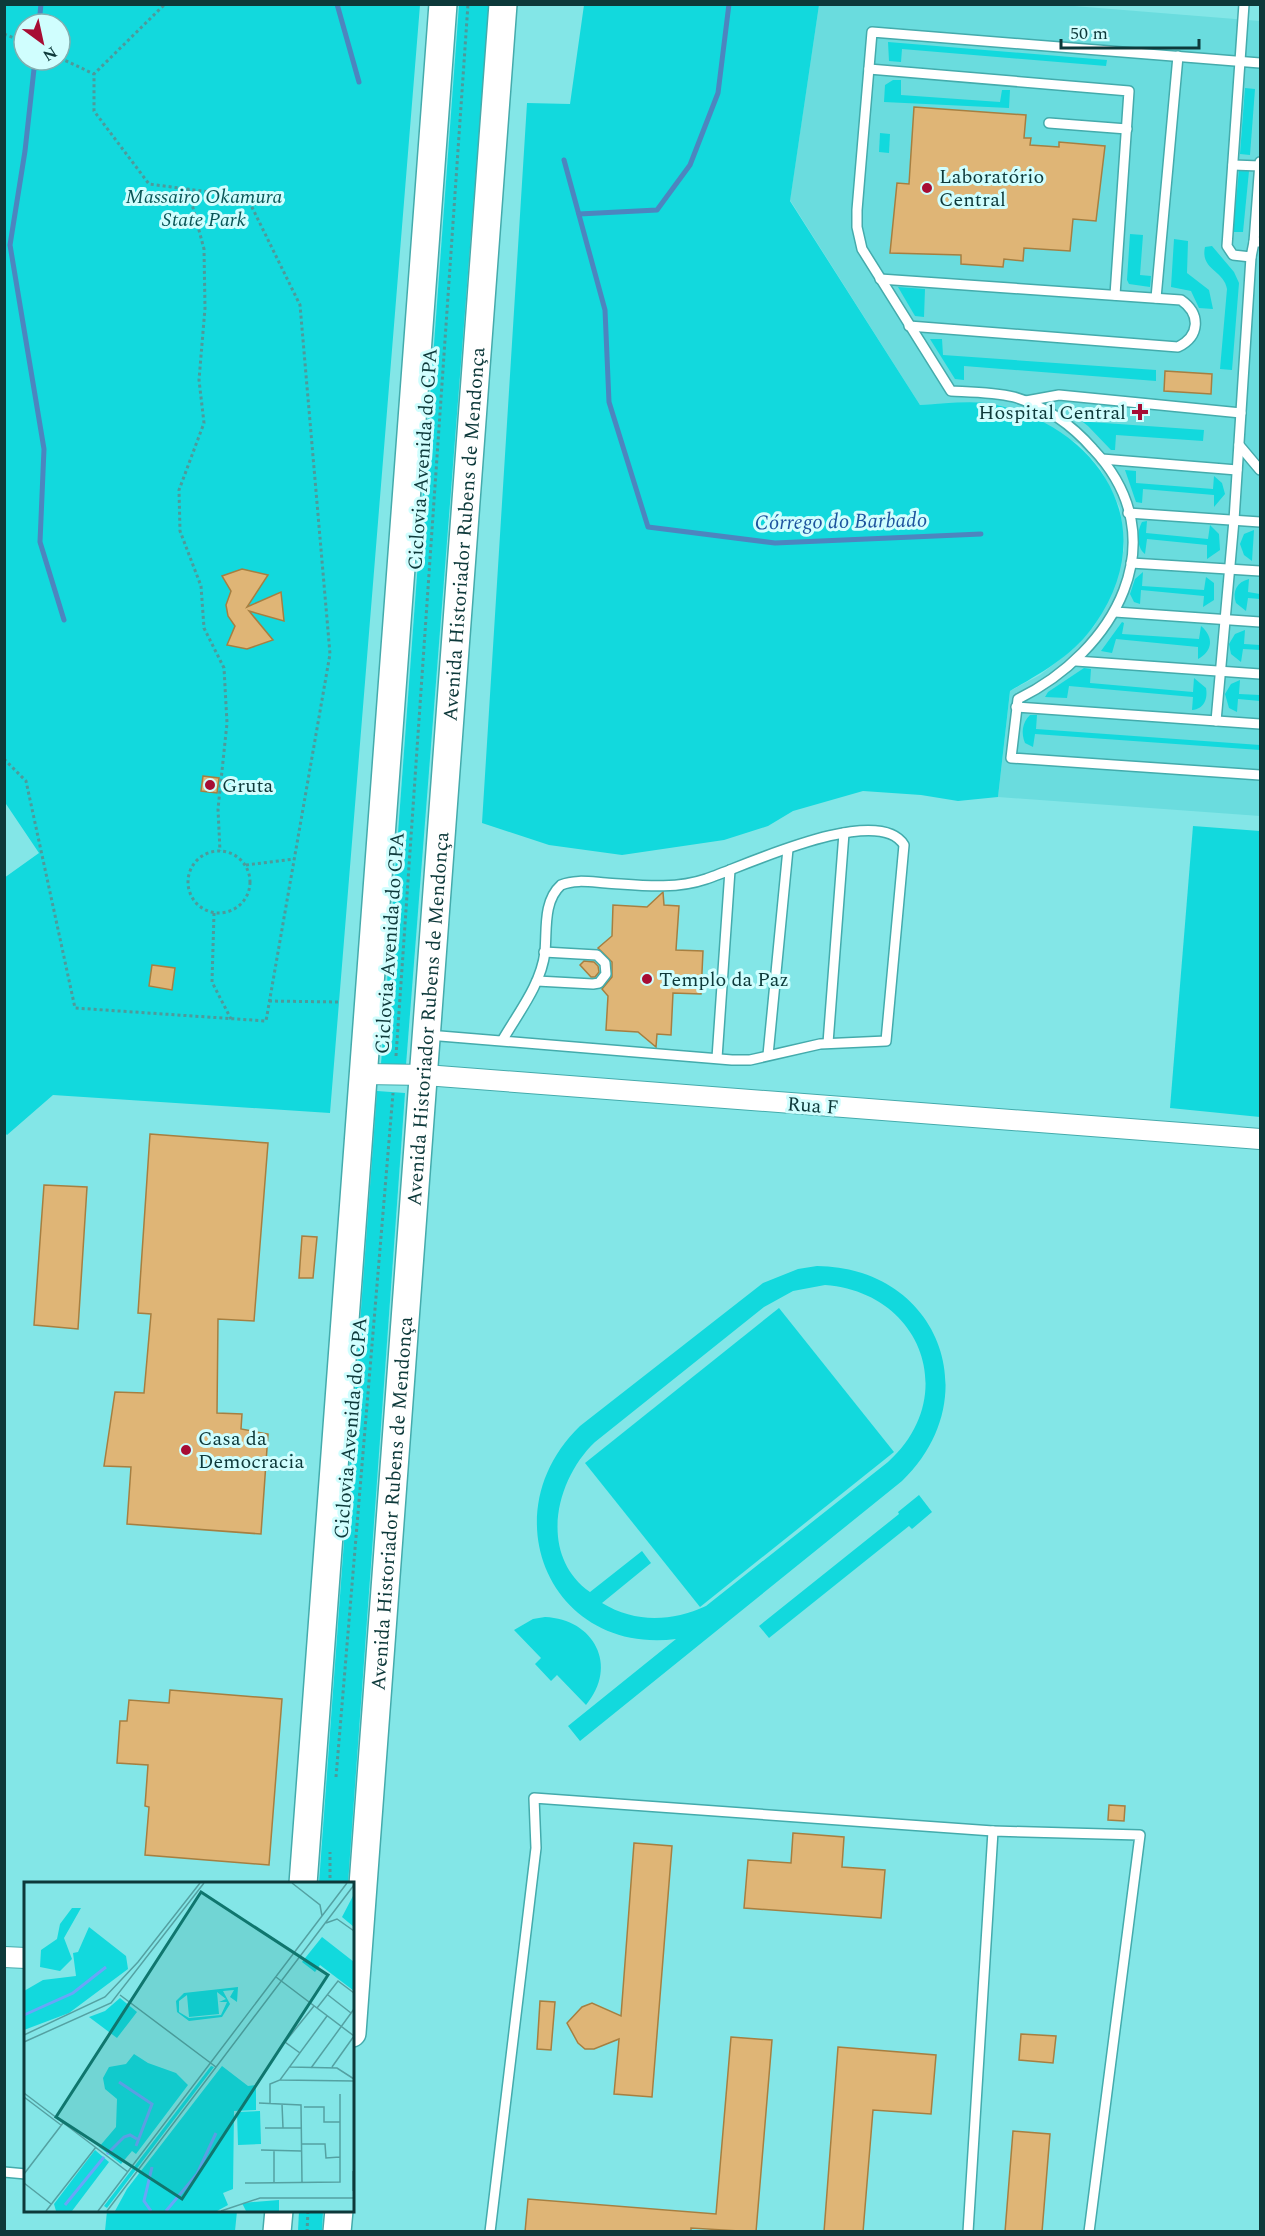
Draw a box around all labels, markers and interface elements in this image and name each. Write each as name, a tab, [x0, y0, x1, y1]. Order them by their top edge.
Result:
north arrow	[12, 12, 72, 72]
scale bar	[1061, 12, 1199, 50]
text: 50 m	[1070, 20, 1108, 47]
text: N	[38, 40, 62, 67]
place label: Laboratório Central	[939, 162, 1044, 215]
marker: Laboratório Central	[920, 181, 934, 195]
park label: Massairo Okamura State Park	[126, 182, 282, 235]
street label: Avenida Historiador Rubens de Mendonça	[436, 346, 493, 722]
street label: Ciclovia Avenida do CPA	[400, 347, 446, 571]
place label: Hospital Central	[978, 398, 1126, 428]
marker: Hospital Central	[1131, 403, 1149, 421]
water label: Córrego do Barbado	[754, 504, 928, 540]
place label: Gruta	[222, 771, 274, 801]
marker: Gruta	[203, 778, 217, 792]
street label: Avenida Historiador Rubens de Mendonça	[400, 830, 457, 1207]
street label: Ciclovia Avenida do CPA	[367, 831, 413, 1055]
place label: Templo da Paz	[659, 965, 789, 995]
marker: Templo da Paz	[640, 972, 654, 986]
street label: Rua F	[786, 1089, 840, 1123]
street label: Avenida Historiador Rubens de Mendonça	[364, 1315, 421, 1692]
street label: Ciclovia Avenida do CPA	[326, 1316, 376, 1540]
place label: Casa da Democracia	[198, 1424, 305, 1477]
marker: Casa da Democracia	[179, 1443, 193, 1457]
inset map	[24, 1882, 354, 2212]

